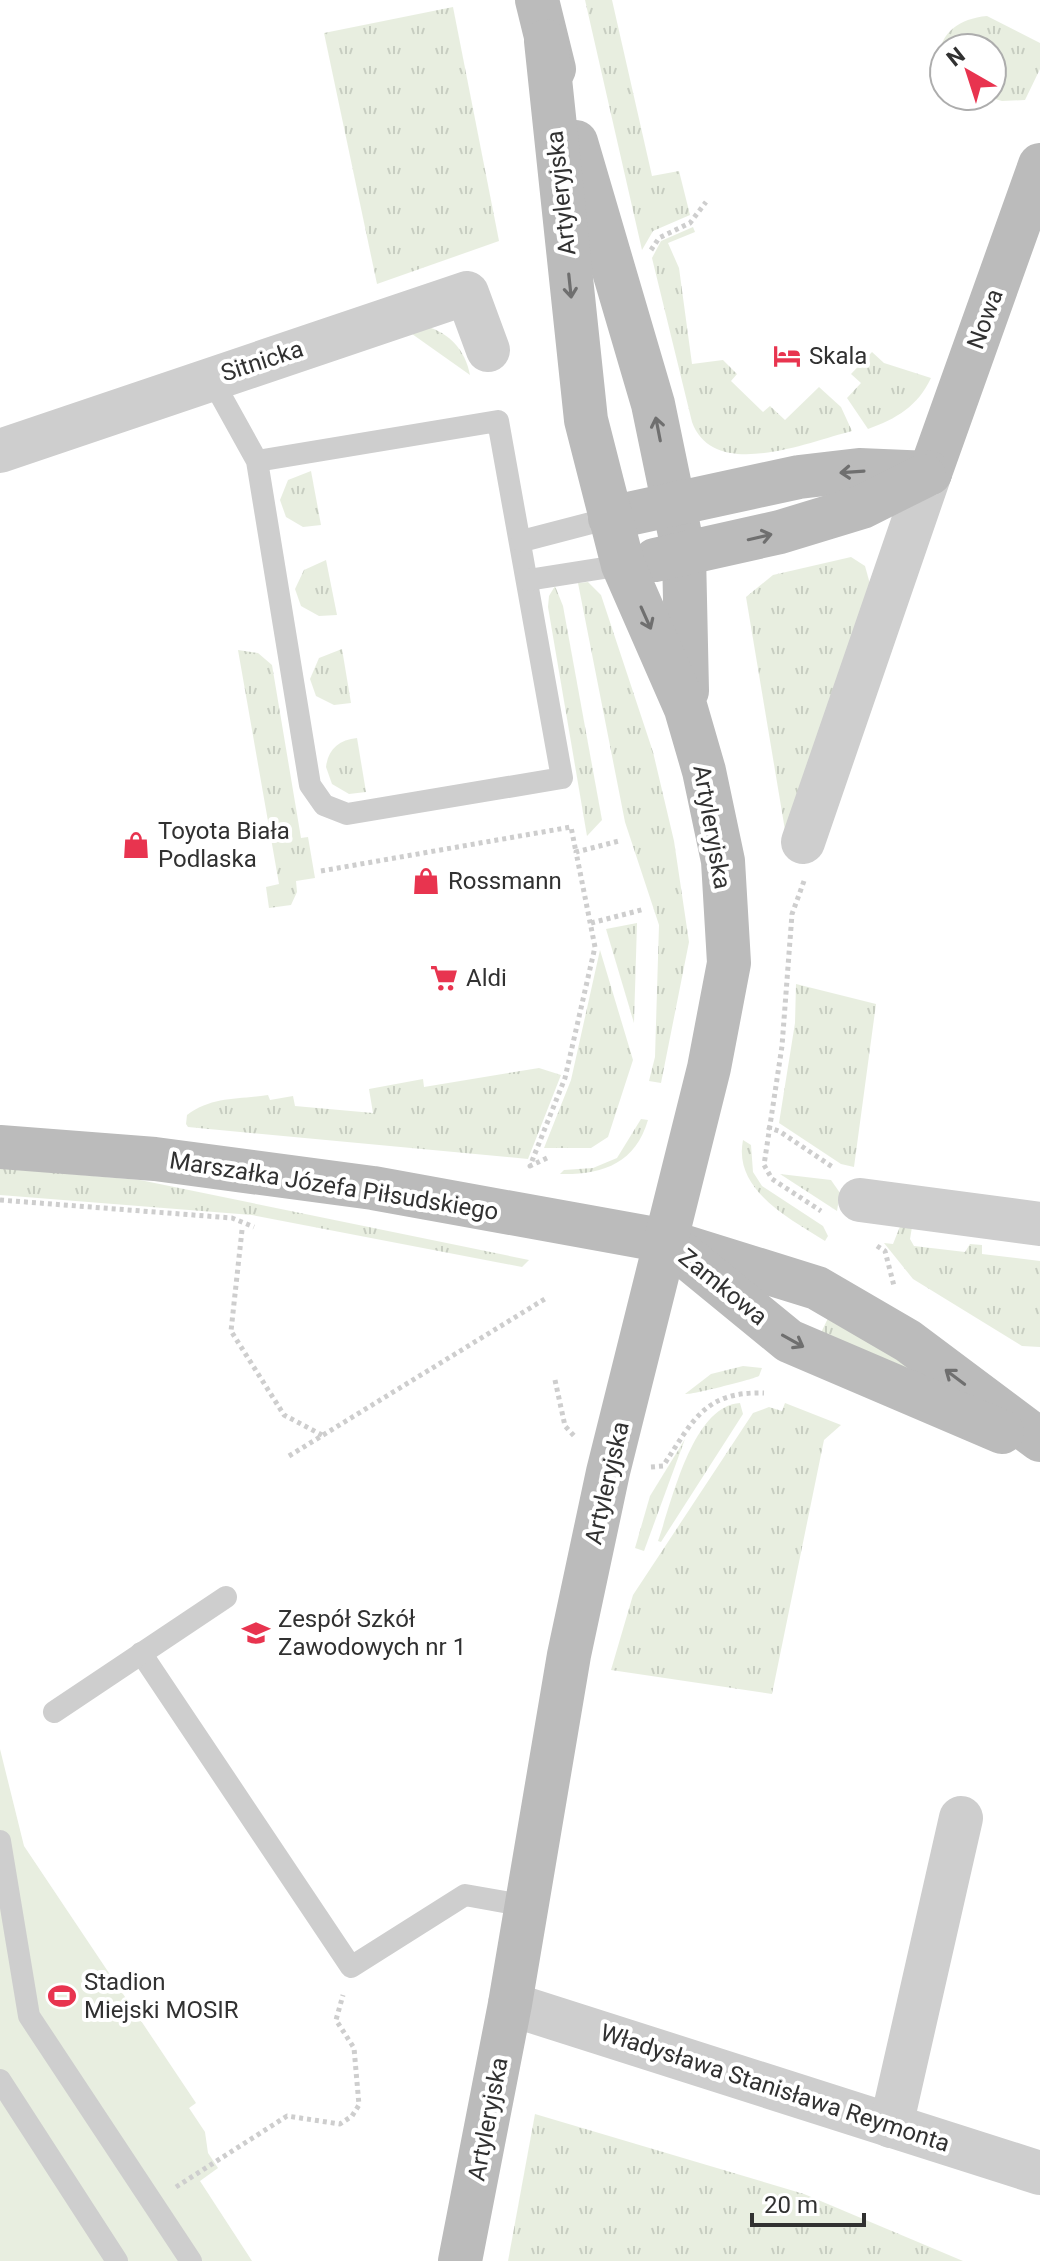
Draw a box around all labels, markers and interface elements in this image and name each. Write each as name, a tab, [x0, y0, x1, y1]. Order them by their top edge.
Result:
north arrow	[928, 32, 1008, 112]
text: N	[942, 42, 970, 71]
street label: Artyleryjska	[541, 129, 581, 257]
one-way arrow	[563, 272, 578, 299]
street label: Nowa	[961, 285, 1009, 353]
street label: Sitnicka	[217, 335, 307, 387]
hotel icon: Skala	[772, 341, 802, 371]
place label: Skala	[809, 342, 867, 370]
one-way arrow	[650, 417, 665, 442]
one-way arrow	[839, 465, 866, 480]
one-way arrow	[747, 529, 772, 544]
one-way arrow	[640, 605, 655, 629]
street label: Artyleryjska	[687, 763, 737, 891]
place label: Toyota Biała Podlaska	[158, 817, 290, 873]
shop icon: Toyota Biała Podlaska	[121, 830, 151, 860]
shop icon: Rossmann	[411, 866, 441, 896]
place label: Rossmann	[448, 867, 562, 895]
supermarket icon: Aldi	[429, 963, 459, 993]
place label: Aldi	[466, 964, 507, 992]
street label: Marszałka Józefa Piłsudskiego	[168, 1146, 500, 1226]
street label: Zamkowa	[673, 1243, 773, 1331]
one-way arrow	[781, 1334, 804, 1350]
one-way arrow	[945, 1368, 966, 1385]
street label: Artyleryjska	[579, 1419, 635, 1547]
place label: Zespół Szkół Zawodowych nr 1	[278, 1605, 466, 1661]
school or university icon: Zespół Szkół Zawodowych nr 1	[241, 1618, 271, 1648]
place label: Stadion Miejski MOSIR	[84, 1968, 239, 2024]
sports icon: Stadion Miejski MOSIR	[47, 1981, 77, 2011]
street label: Władysława Stanisława Reymonta	[597, 2018, 953, 2158]
street label: Artyleryjska	[462, 2055, 514, 2183]
scale bar	[752, 2177, 864, 2227]
text: 20 m	[764, 2191, 818, 2219]

